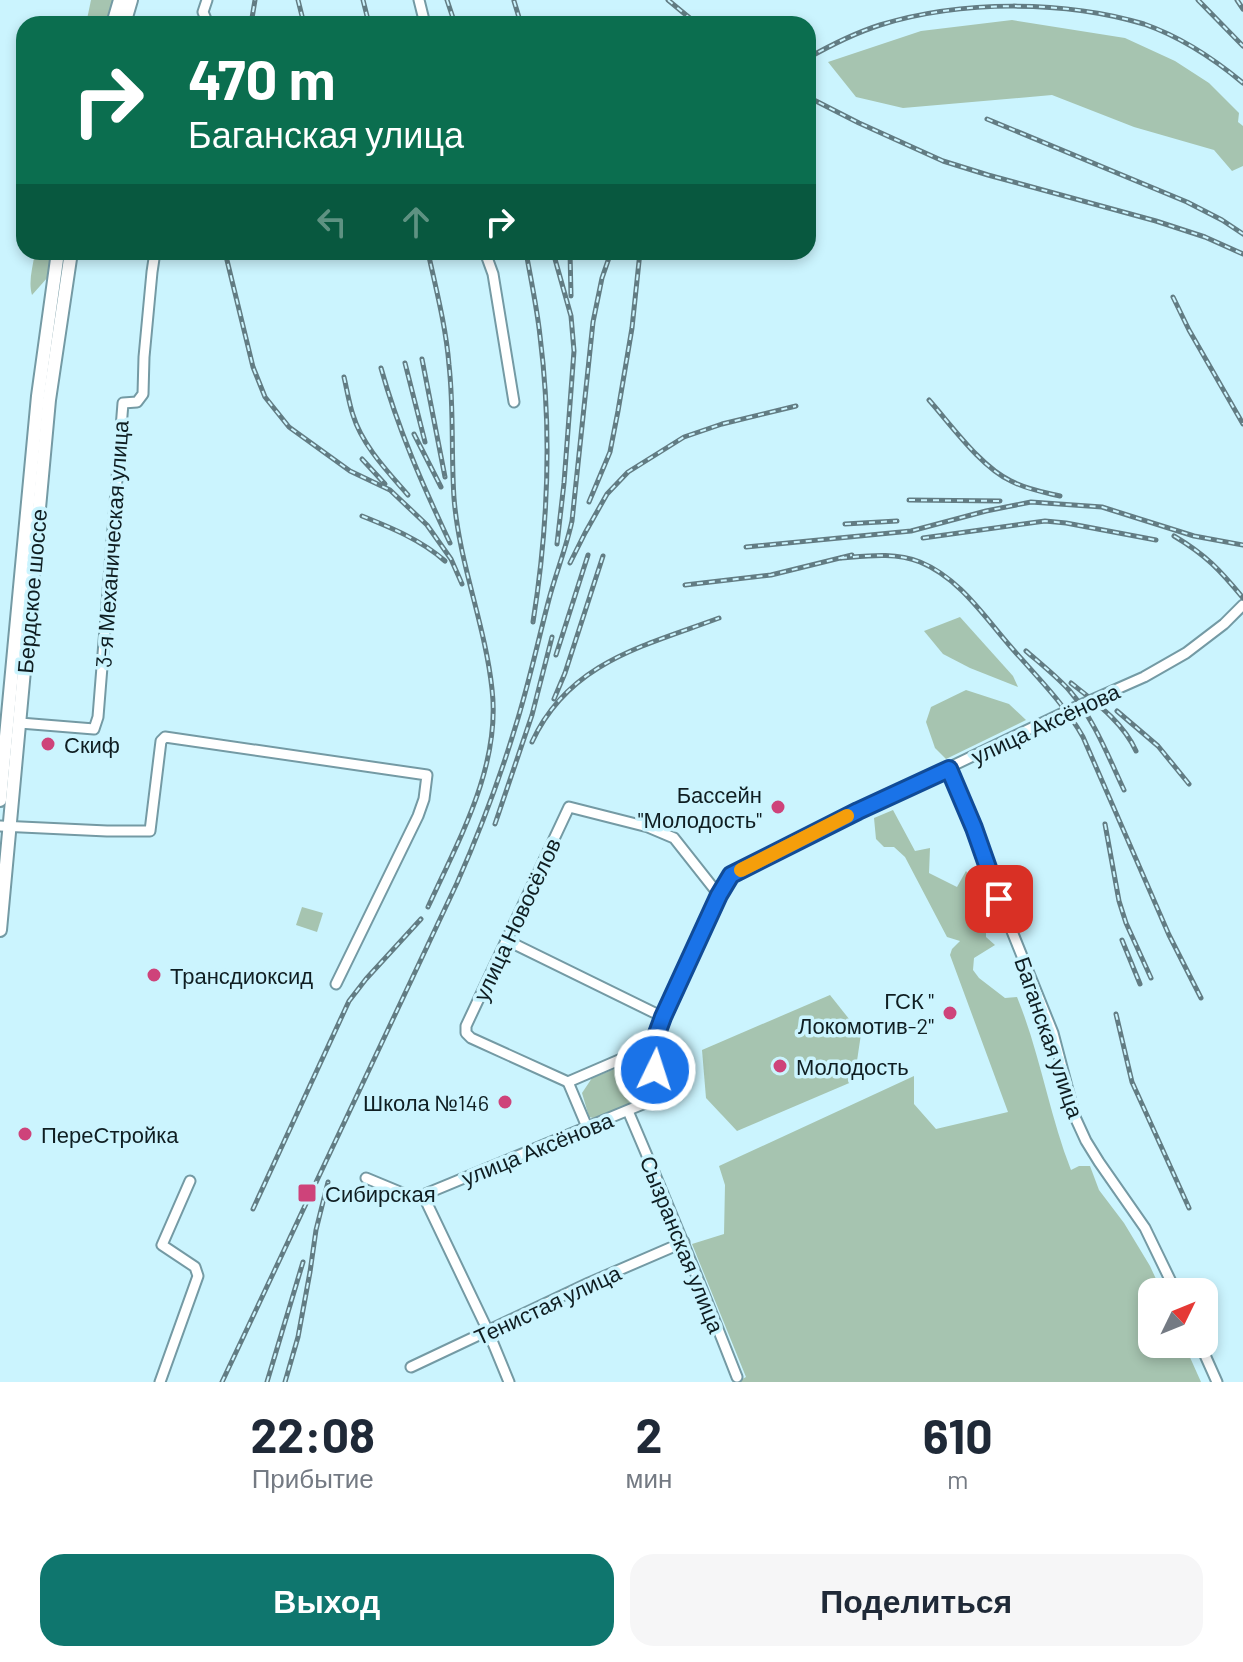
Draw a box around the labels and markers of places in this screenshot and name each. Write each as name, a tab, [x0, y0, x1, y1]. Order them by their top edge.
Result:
place label: Скиф	[64, 731, 120, 758]
marker: Скиф	[39, 735, 57, 753]
place label: Бассейн "Молодость"	[638, 781, 762, 833]
marker: Бассейн "Молодость"	[769, 798, 787, 816]
pin	[965, 865, 1033, 933]
place label: Трансдиоксид	[170, 962, 313, 989]
marker: Трансдиоксид	[145, 966, 163, 984]
place label: ГСК " Локомотив-2"	[798, 987, 934, 1038]
marker: ГСК " Локомотив-2"	[941, 1004, 959, 1022]
place label: Молодость	[796, 1053, 909, 1080]
marker: Молодость	[771, 1057, 789, 1075]
place label: Школа №146	[363, 1089, 489, 1115]
marker: Школа №146	[496, 1093, 514, 1111]
place label: ПереСтройка	[41, 1121, 179, 1148]
marker: ПереСтройка	[16, 1125, 34, 1143]
place label: Сибирская	[325, 1180, 436, 1207]
marker: Сибирская	[296, 1182, 318, 1204]

